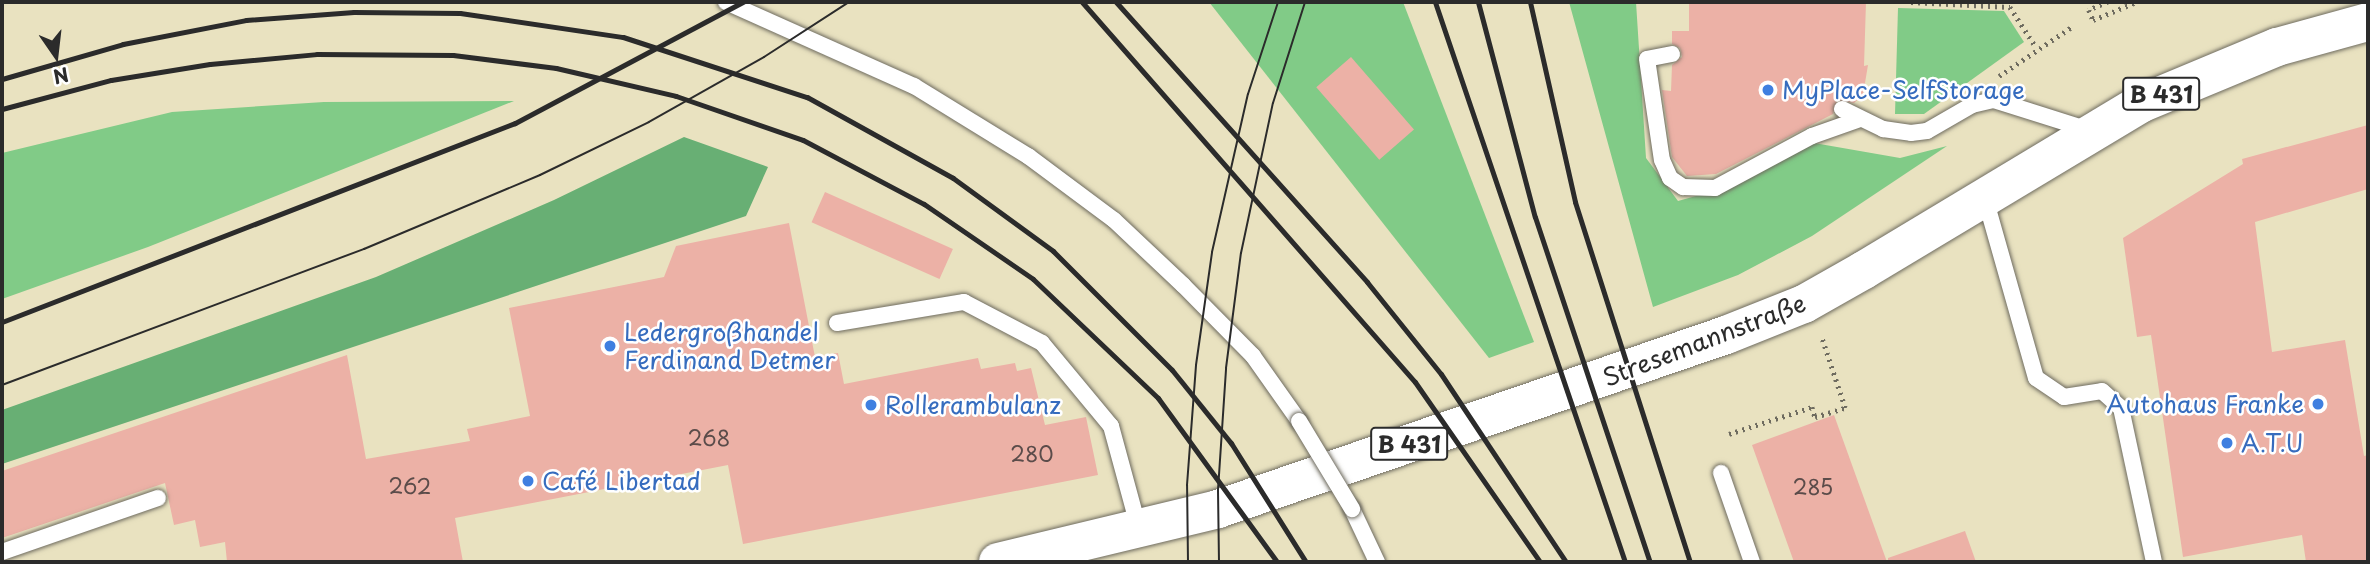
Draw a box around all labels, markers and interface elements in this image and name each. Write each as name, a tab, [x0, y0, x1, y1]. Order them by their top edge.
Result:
north arrow	[21, 21, 91, 91]
text: N	[50, 61, 72, 92]
road number: B 431	[2121, 74, 2201, 114]
place label: MyPlace-SelfStorage	[1782, 76, 2025, 104]
marker: MyPlace-SelfStorage	[1760, 82, 1776, 98]
street label: Stresemannstraße	[1599, 288, 1809, 392]
place label: Ledergroßhandel Ferdinand Detmer	[624, 318, 835, 374]
marker: Ledergroßhandel Ferdinand Detmer	[602, 338, 618, 354]
place label: Autohaus Franke	[2106, 390, 2304, 418]
place label: Rollerambulanz	[885, 391, 1061, 419]
marker: Autohaus Franke	[2310, 396, 2326, 412]
marker: Rollerambulanz	[863, 397, 879, 413]
house number: 268	[688, 424, 730, 450]
road number: B 431	[1369, 424, 1449, 464]
place label: A.T.U	[2241, 429, 2303, 457]
marker: A.T.U	[2219, 435, 2235, 451]
house number: 280	[1010, 440, 1054, 466]
place label: Café Libertad	[542, 467, 701, 495]
house number: 262	[389, 472, 431, 498]
marker: Café Libertad	[520, 473, 536, 489]
house number: 285	[1793, 473, 1833, 499]

